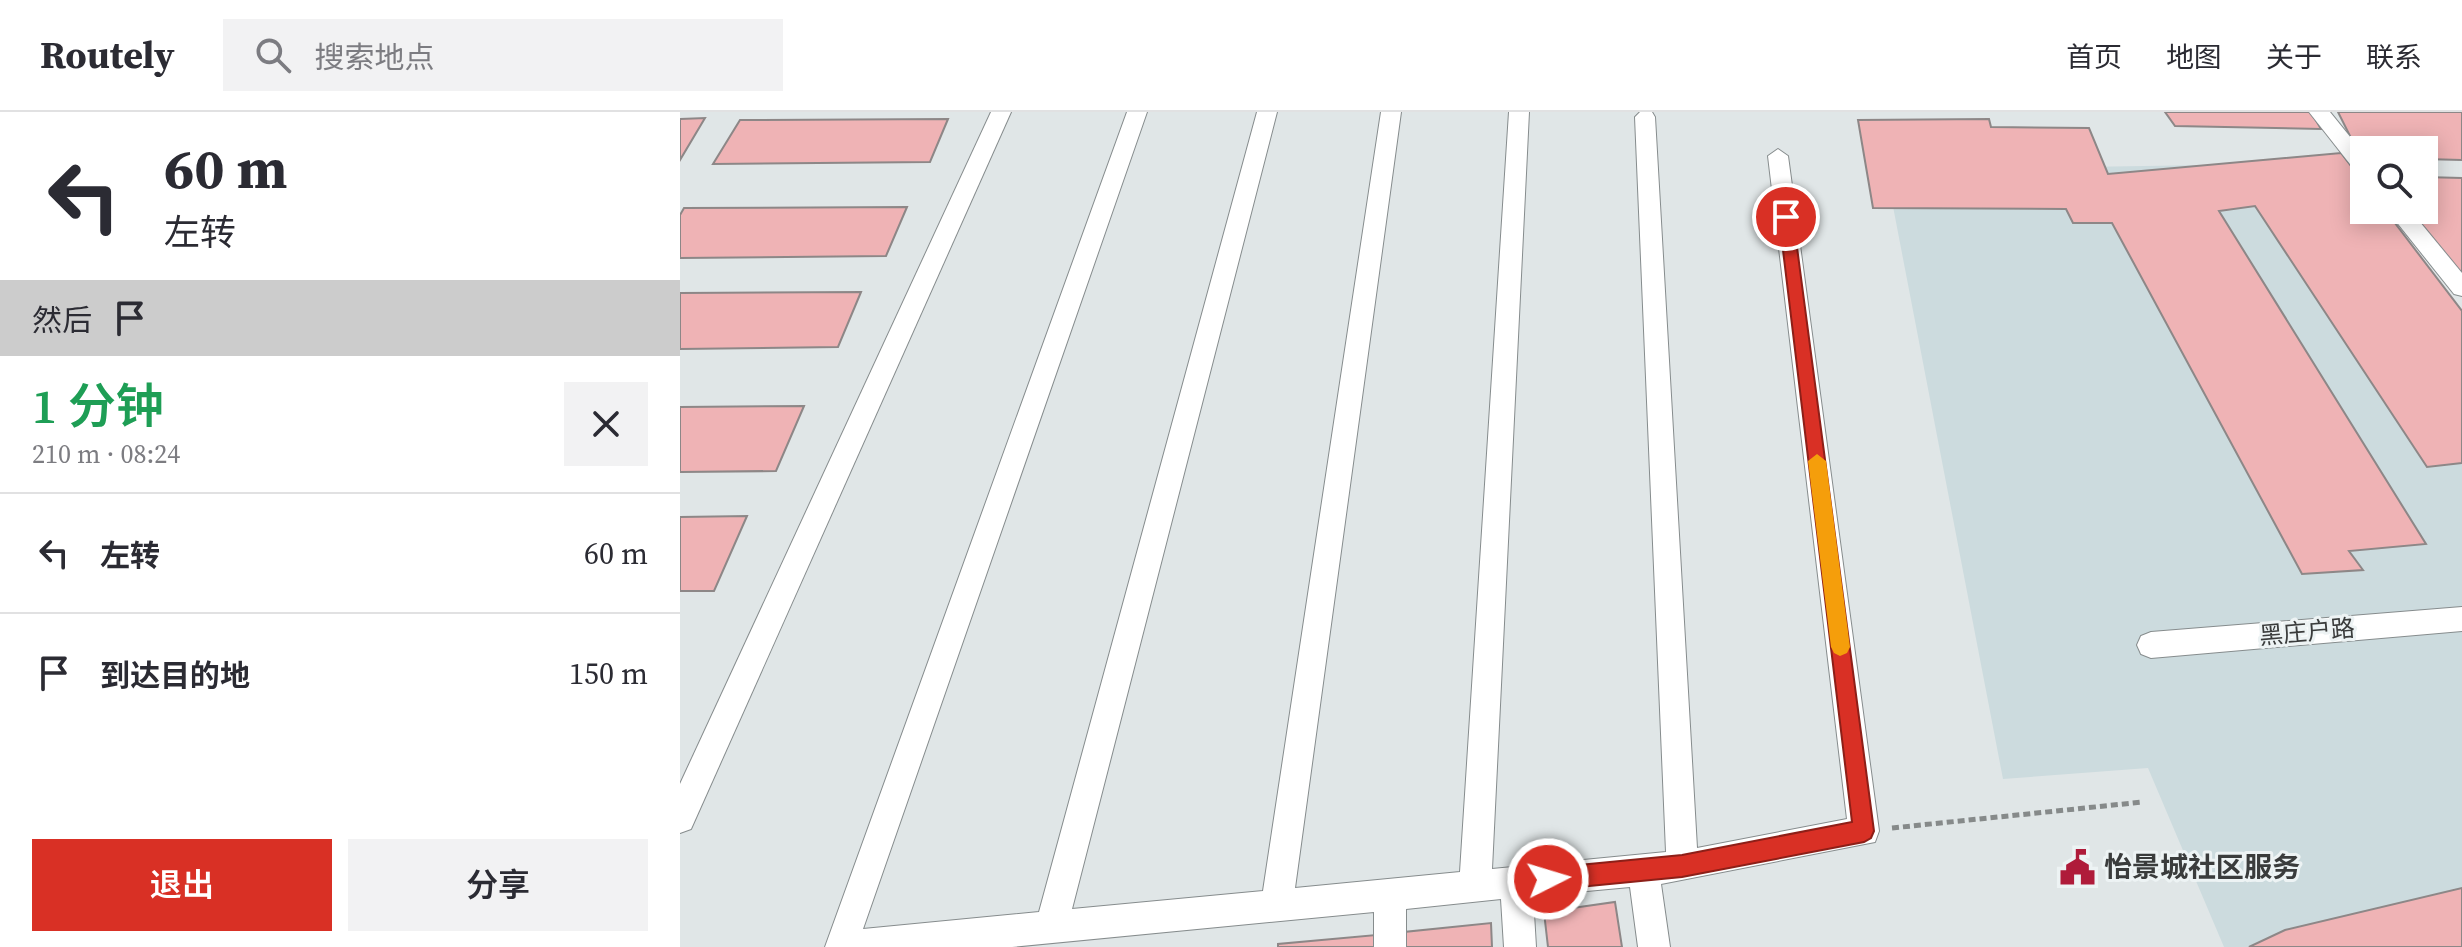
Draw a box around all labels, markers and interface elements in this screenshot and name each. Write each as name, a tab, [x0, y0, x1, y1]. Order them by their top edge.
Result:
search box	[223, 19, 783, 91]
text: Routely	[40, 29, 175, 81]
icon: search	[251, 33, 295, 77]
text: 搜索地点	[315, 37, 435, 78]
text: 首页	[2066, 38, 2122, 76]
text: 地图	[2166, 38, 2222, 76]
text: 关于	[2266, 38, 2322, 76]
text: 联系	[2366, 38, 2422, 76]
text: 60 m	[164, 130, 287, 207]
map controls	[2350, 136, 2438, 224]
button: search	[2350, 136, 2438, 224]
icon: left	[32, 144, 136, 248]
pin	[1752, 183, 1820, 251]
icon: arrive	[1764, 195, 1808, 239]
text: 左转	[164, 208, 236, 257]
icon: arrive	[108, 296, 152, 340]
text: 然后	[32, 300, 92, 341]
text: 1 分钟	[32, 373, 164, 439]
button: close	[564, 382, 648, 466]
text: 210 m · 08:24	[32, 436, 180, 472]
icon: left	[32, 531, 76, 575]
text: 60 m	[584, 533, 648, 574]
text: 左转	[100, 535, 160, 576]
street label: 黑庄户路	[2258, 611, 2356, 652]
icon: arrive	[32, 651, 76, 695]
text: 150 m	[569, 653, 648, 694]
text: 到达目的地	[100, 655, 250, 696]
position arrow	[1506, 837, 1590, 921]
button: 退出	[32, 839, 332, 931]
button: 分享	[348, 839, 648, 931]
public building icon: 怡景城社区服务	[2059, 848, 2097, 886]
place label: 怡景城社区服务	[2104, 848, 2300, 886]

